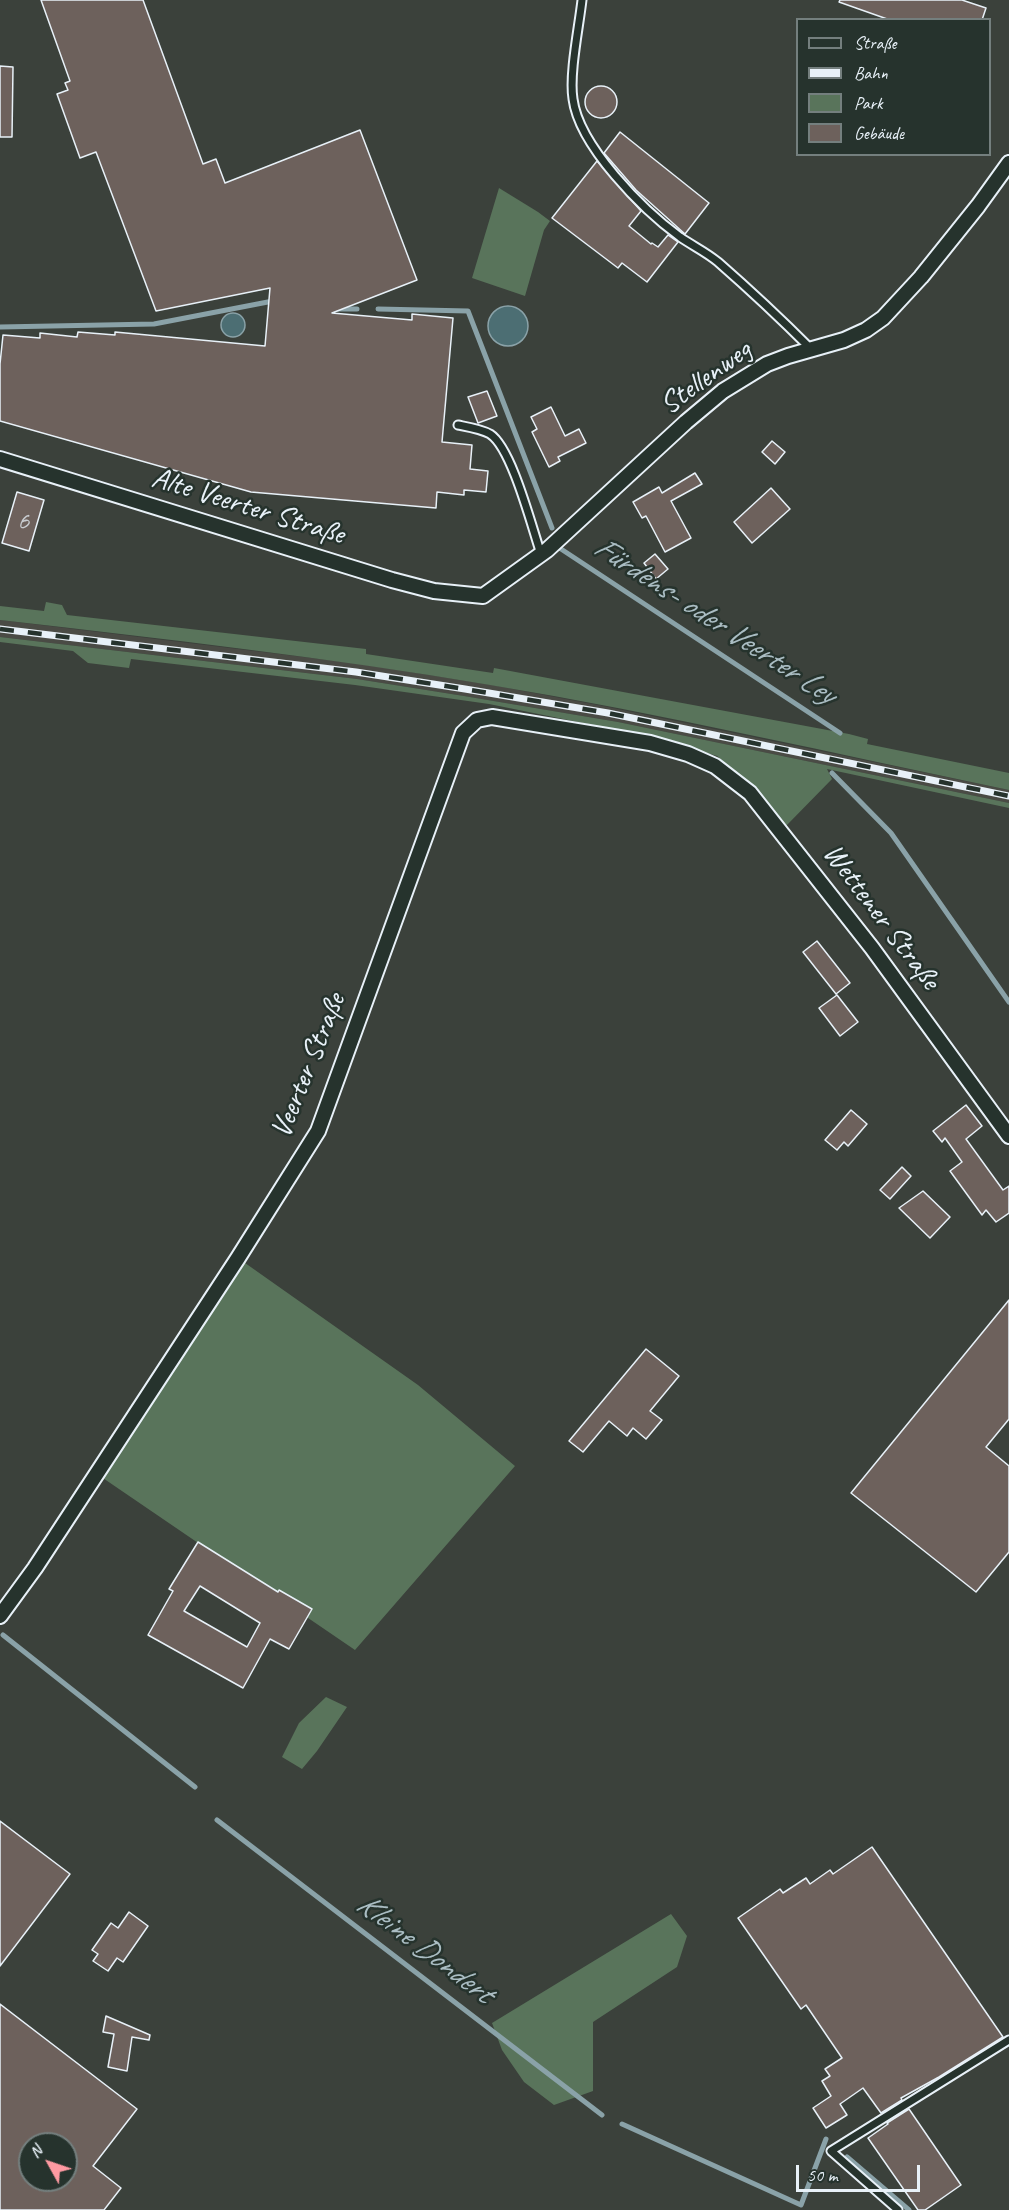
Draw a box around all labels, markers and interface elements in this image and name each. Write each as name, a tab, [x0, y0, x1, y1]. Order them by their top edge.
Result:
legend	[796, 18, 991, 156]
text: Straße	[854, 32, 896, 54]
text: Bahn	[854, 62, 888, 84]
text: Park	[854, 92, 883, 114]
text: Gebäude	[854, 122, 904, 144]
street label: Stellenweg	[653, 333, 759, 423]
street label: Alte Veerter Straße	[147, 461, 349, 553]
house number: 6	[17, 506, 29, 538]
water label: Fürdens- oder Veerter Ley	[586, 529, 842, 713]
street label: Wettener Straße	[814, 837, 948, 997]
street label: Veerter Straße	[264, 989, 354, 1143]
water label: Kleine Dondert	[348, 1885, 500, 2013]
north arrow	[18, 2132, 78, 2192]
text: N	[25, 2141, 47, 2162]
scale bar	[799, 2153, 924, 2191]
text: 50 m	[807, 2164, 838, 2186]

